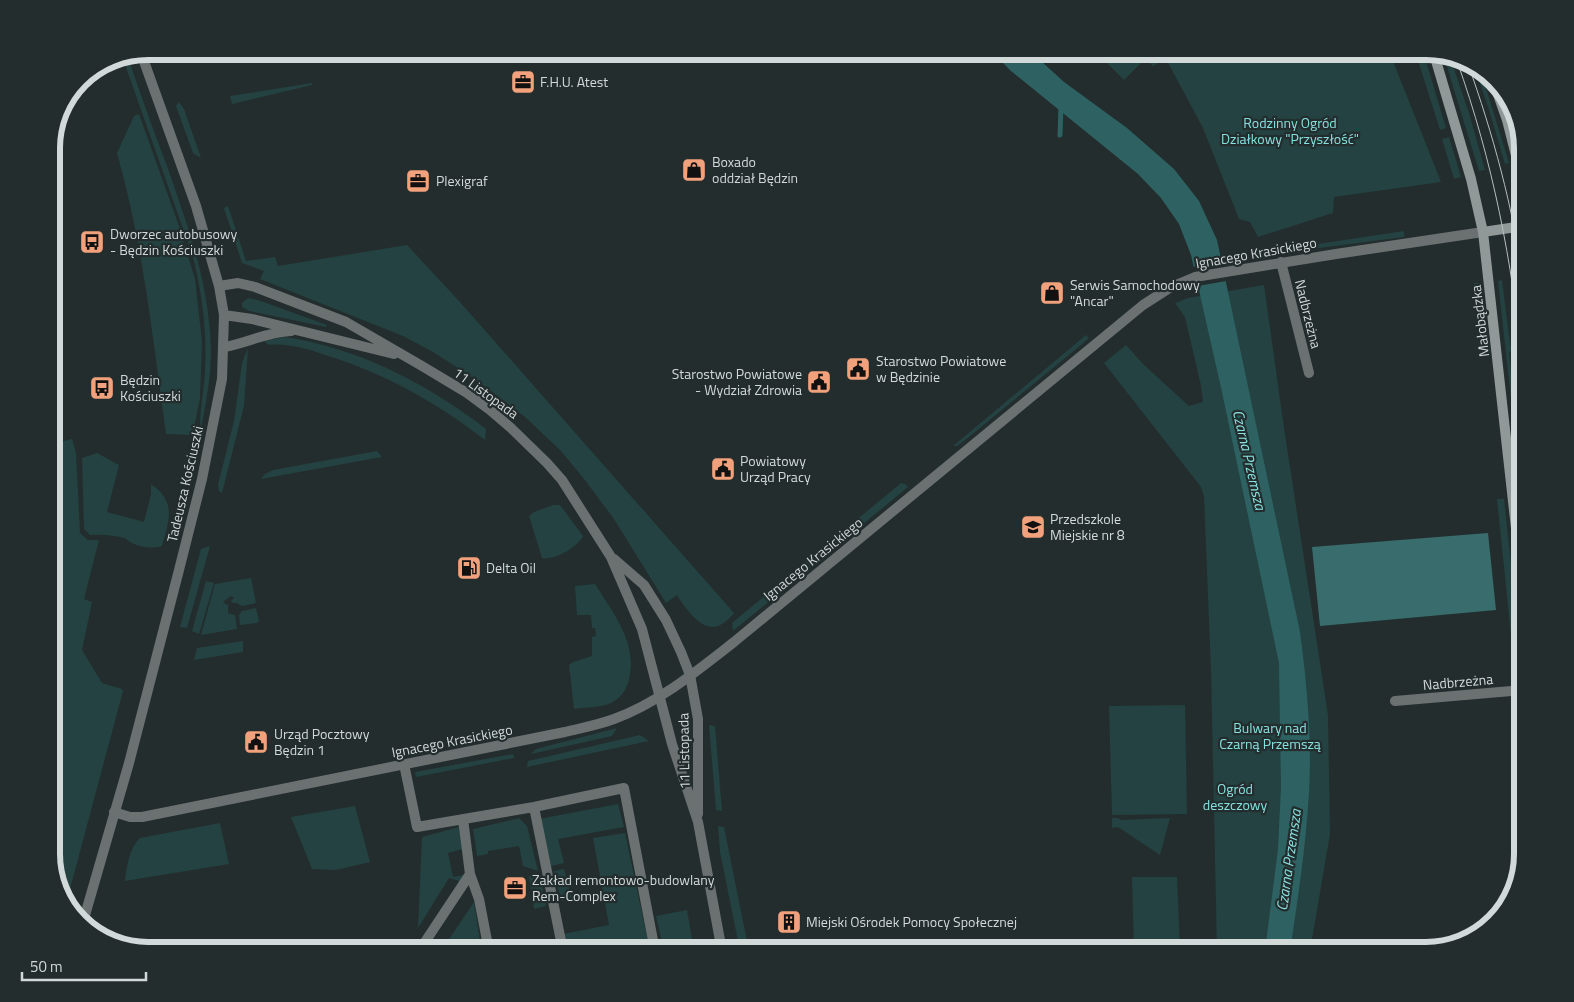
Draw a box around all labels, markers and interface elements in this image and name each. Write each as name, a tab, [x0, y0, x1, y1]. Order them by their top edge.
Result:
office icon: F.H.U. Atest	[510, 69, 536, 95]
place label: F.H.U. Atest	[540, 71, 608, 92]
park label: Rodzinny Ogród Działkowy "Przyszłość"	[1221, 112, 1359, 149]
place label: Boxado oddział Będzin	[712, 151, 798, 188]
shop icon: Boxado oddział Będzin	[681, 157, 707, 183]
office icon: Plexigraf	[405, 168, 431, 194]
place label: Plexigraf	[436, 170, 488, 191]
place label: Dworzec autobusowy - Będzin Kościuszki	[110, 223, 237, 260]
bus stop icon: Dworzec autobusowy - Będzin Kościuszki	[79, 229, 105, 255]
street label: Ignacego Krasickiego	[1194, 232, 1318, 274]
place label: Serwis Samochodowy "Ancar"	[1070, 274, 1200, 311]
street label: Nadbrzeżna	[1290, 277, 1327, 351]
shop icon: Serwis Samochodowy "Ancar"	[1039, 280, 1065, 306]
street label: Małobądzka	[1465, 284, 1494, 358]
place label: Starostwo Powiatowe w Będzinie	[876, 350, 1006, 387]
public building icon: Starostwo Powiatowe w Będzinie	[845, 356, 871, 382]
street label: 11 Listopada	[449, 362, 523, 423]
place label: Starostwo Powiatowe - Wydział Zdrowia	[672, 363, 802, 400]
place label: Będzin Kościuszki	[120, 369, 181, 406]
public building icon: Starostwo Powiatowe - Wydział Zdrowia	[806, 369, 832, 395]
bus stop icon: Będzin Kościuszki	[89, 375, 115, 401]
water label: Czarna Przemsza	[1227, 408, 1273, 514]
street label: Tadeusza Kościuszki	[161, 424, 208, 544]
place label: Powiatowy Urząd Pracy	[740, 450, 811, 487]
public building icon: Powiatowy Urząd Pracy	[710, 456, 736, 482]
place label: Przedszkole Miejskie nr 8	[1050, 508, 1125, 545]
street label: Ignacego Krasickiego	[758, 512, 867, 605]
school or university icon: Przedszkole Miejskie nr 8	[1020, 514, 1046, 540]
fuel station icon: Delta Oil	[456, 555, 482, 581]
place label: Delta Oil	[486, 557, 536, 578]
street label: Nadbrzeżna	[1422, 668, 1494, 695]
street label: 11 Listopada	[672, 713, 695, 789]
park label: Bulwary nad Czarną Przemszą	[1219, 717, 1321, 754]
street label: Ignacego Krasickiego	[390, 718, 514, 763]
place label: Urząd Pocztowy Będzin 1	[274, 723, 370, 760]
public building icon: Urząd Pocztowy Będzin 1	[243, 729, 269, 755]
park label: Ogród deszczowy	[1203, 778, 1267, 815]
water label: Czarna Przemsza	[1270, 806, 1307, 912]
place label: Zakład remontowo-budowlany Rem-Complex	[532, 869, 715, 906]
office icon: Zakład remontowo-budowlany Rem-Complex	[502, 875, 528, 901]
building icon: Miejski Ośrodek Pomocy Społecznej	[776, 909, 802, 935]
place label: Miejski Ośrodek Pomocy Społecznej	[806, 911, 1017, 932]
scale bar	[22, 950, 146, 982]
text: 50 m	[30, 955, 63, 978]

